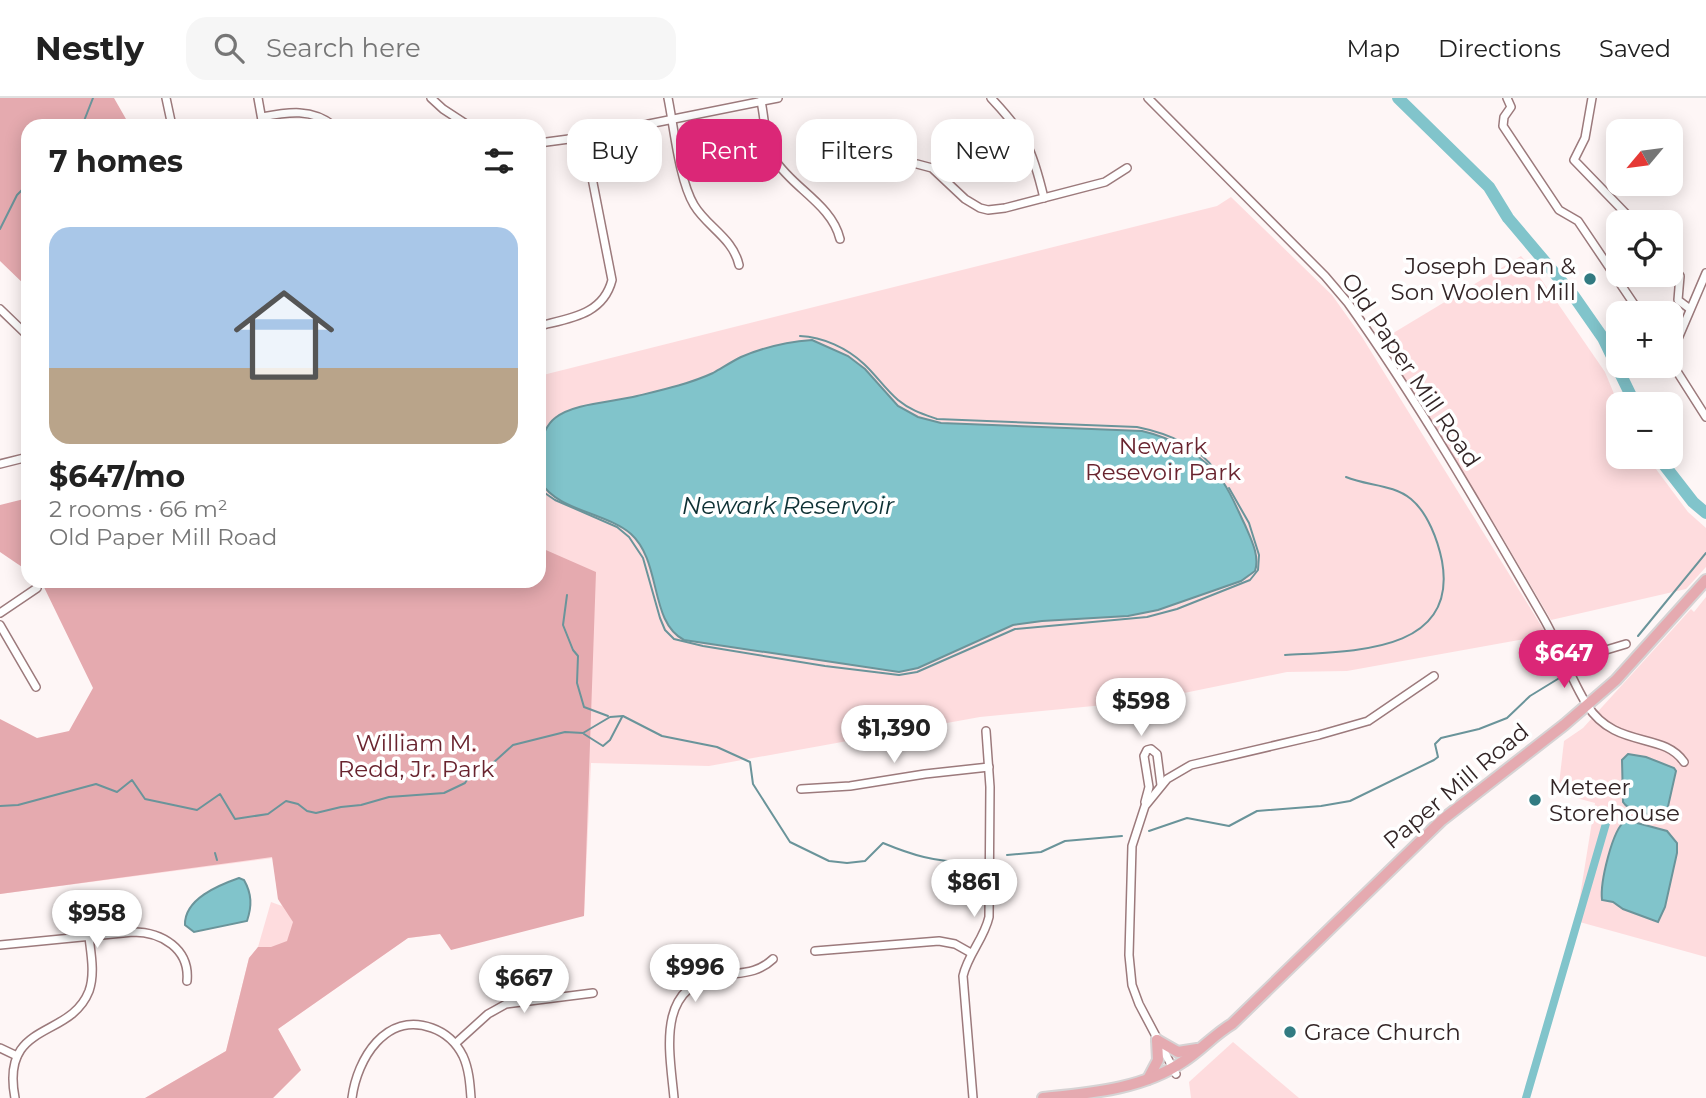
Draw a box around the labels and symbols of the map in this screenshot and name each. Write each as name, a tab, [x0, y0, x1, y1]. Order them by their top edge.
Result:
north arrow	[1606, 119, 1684, 196]
place label: Joseph Dean & Son Woolen Mill	[1391, 252, 1577, 306]
street label: Old Paper Mill Road	[1336, 268, 1486, 472]
marker: Joseph Dean & Son Woolen Mill	[1582, 271, 1598, 287]
park label: Newark Resevoir Park	[1085, 432, 1241, 486]
water label: Newark Reservoir	[682, 491, 896, 520]
pin: $647	[1523, 630, 1605, 690]
pin: $598	[1100, 678, 1182, 738]
pin: $1,390	[837, 706, 951, 765]
street label: Paper Mill Road	[1378, 717, 1534, 855]
park label: William M. Redd, Jr. Park	[338, 729, 495, 783]
place label: Meteer Storehouse	[1549, 773, 1680, 827]
marker: Meteer Storehouse	[1527, 792, 1543, 808]
pin: $861	[933, 860, 1015, 919]
pin: $958	[56, 890, 138, 950]
pin: $996	[654, 944, 736, 1004]
pin: $667	[483, 956, 565, 1015]
place label: Grace Church	[1304, 1018, 1461, 1046]
marker: Grace Church	[1282, 1024, 1298, 1040]

